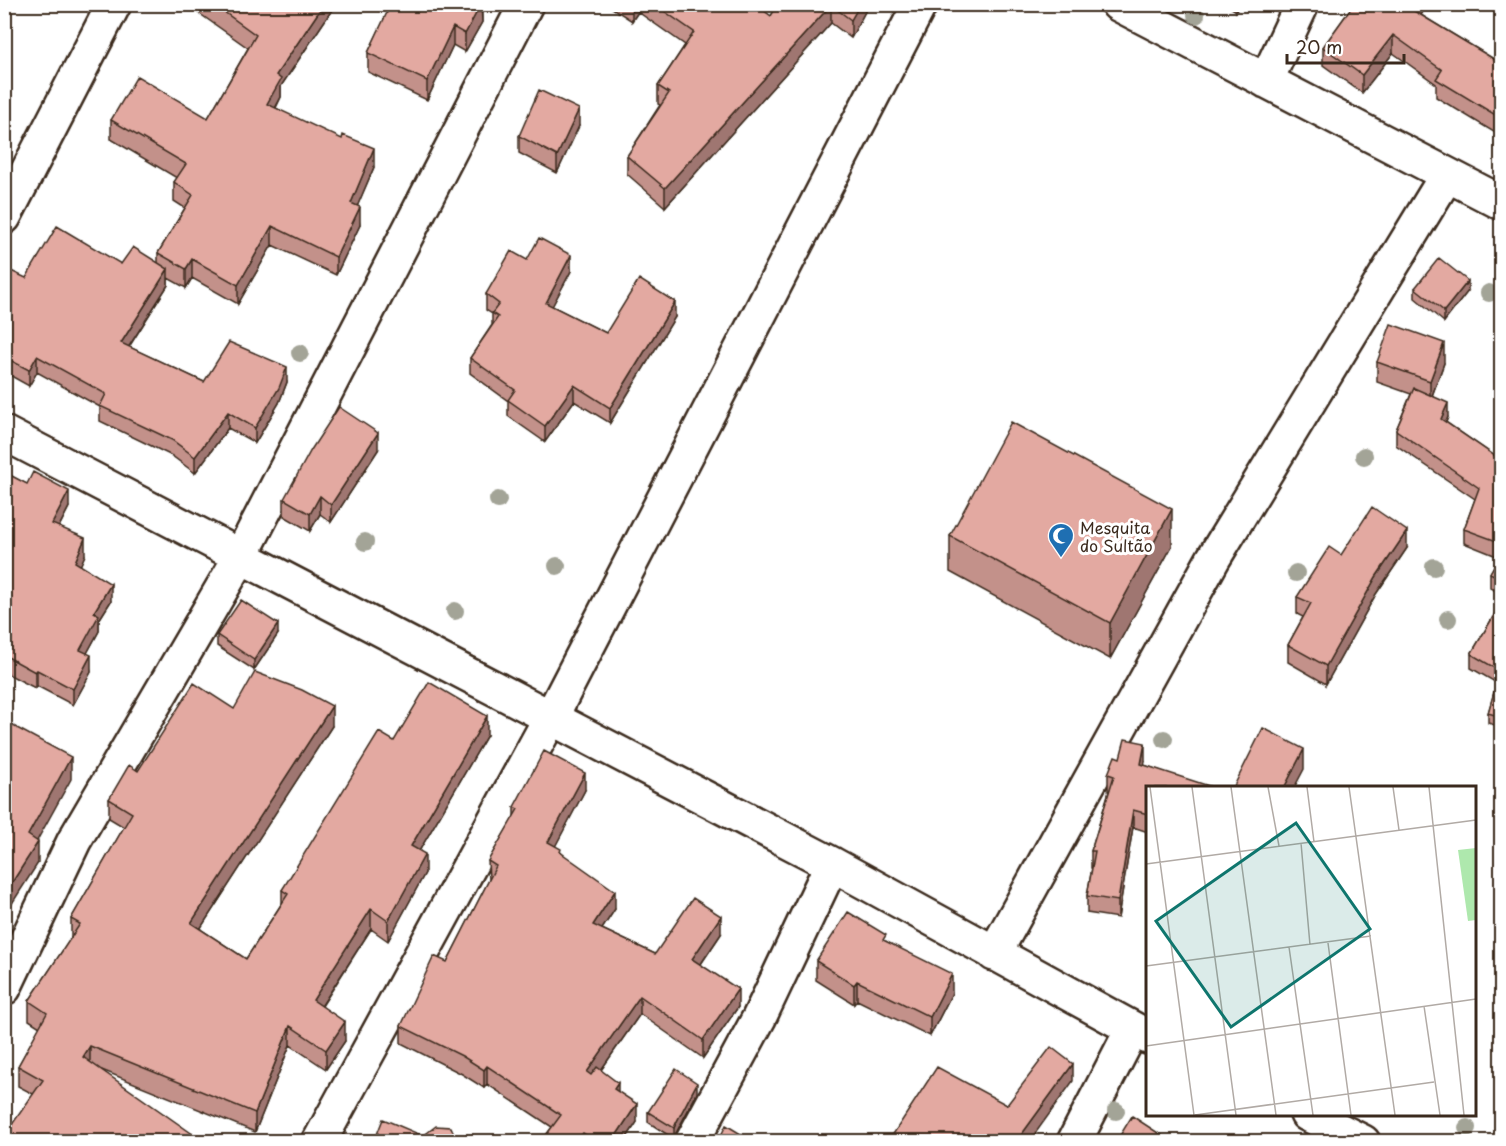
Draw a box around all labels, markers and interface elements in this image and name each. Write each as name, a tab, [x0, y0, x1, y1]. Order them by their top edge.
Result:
scale bar	[1287, 27, 1404, 65]
text: 20 m	[1296, 33, 1342, 60]
place label: Mesquita do Sultão	[1080, 515, 1153, 557]
mosque icon: Mesquita do Sultão	[1046, 521, 1076, 559]
inset map	[1146, 786, 1476, 1116]

